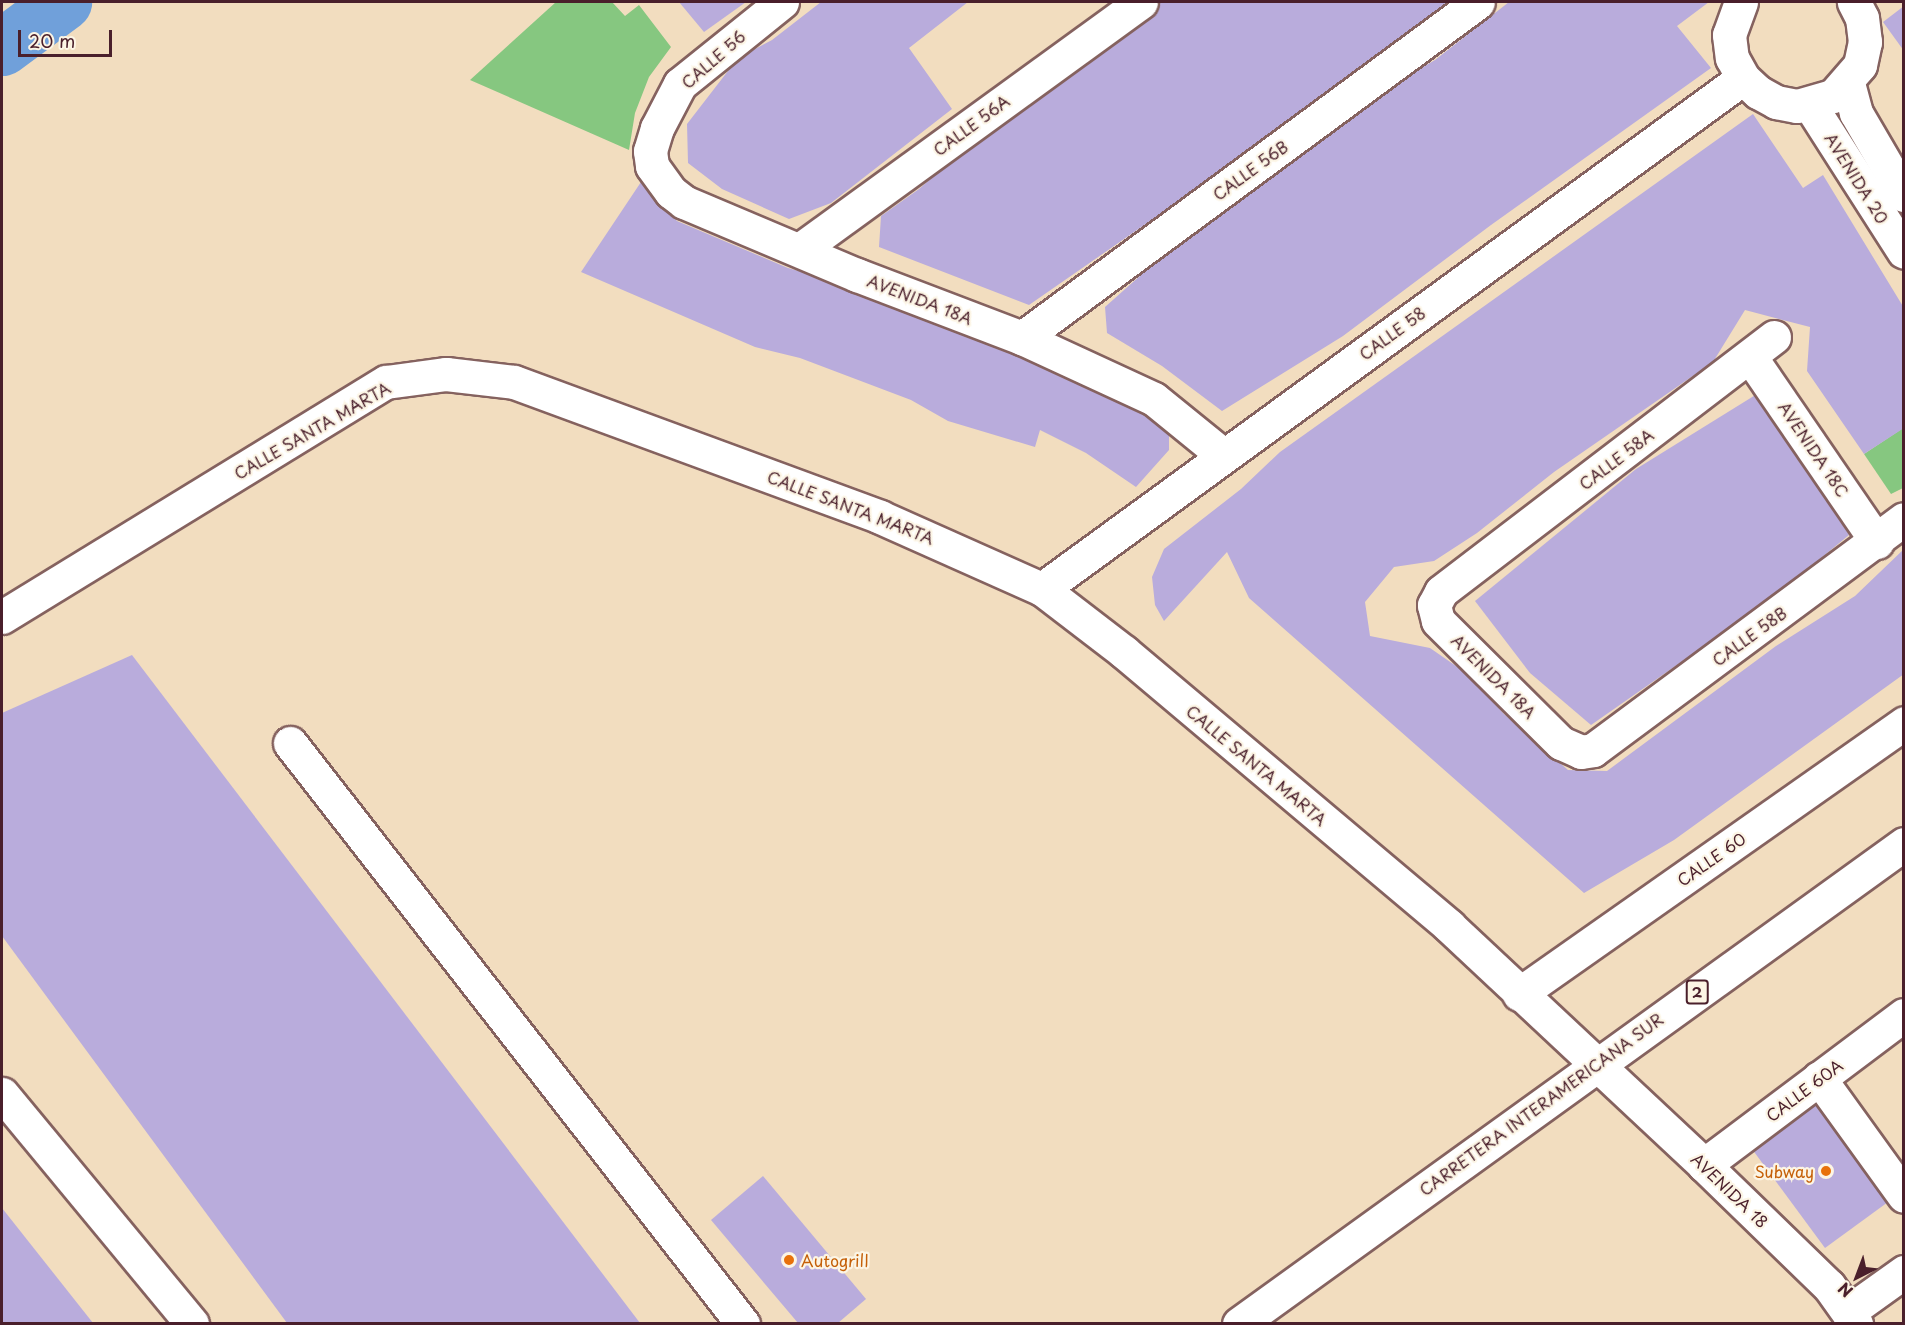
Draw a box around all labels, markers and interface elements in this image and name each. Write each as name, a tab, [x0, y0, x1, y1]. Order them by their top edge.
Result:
scale bar	[21, 18, 116, 56]
street label: CALLE 56	[677, 26, 749, 92]
text: 20 m	[29, 27, 75, 54]
street label: CALLE 56A	[928, 90, 1014, 160]
street label: AVENIDA 20	[1822, 129, 1892, 227]
street label: CALLE 56B	[1208, 136, 1292, 204]
street label: AVENIDA 18A	[866, 271, 974, 327]
street label: CALLE 58	[1355, 302, 1429, 364]
street label: CALLE SANTA MARTA	[230, 377, 394, 483]
street label: AVENIDA 18C	[1776, 398, 1852, 500]
street label: CALLE 58A	[1574, 424, 1658, 494]
street label: CALLE SANTA MARTA	[765, 466, 937, 548]
street label: CALLE 58B	[1708, 602, 1790, 670]
street label: AVENIDA 18A	[1449, 631, 1539, 721]
street label: CALLE SANTA MARTA	[1183, 700, 1331, 830]
street label: CALLE 60	[1672, 828, 1750, 890]
road number: 2	[1685, 980, 1709, 1004]
street label: CARRETERA INTERAMERICANA SUR	[1416, 1009, 1666, 1199]
street label: CALLE 60A	[1761, 1054, 1847, 1126]
street label: AVENIDA 18	[1689, 1150, 1771, 1230]
place label: Subway	[1755, 1161, 1814, 1181]
marker: Subway	[1819, 1164, 1833, 1178]
north arrow	[1827, 1247, 1887, 1307]
place label: Autogrill	[801, 1250, 868, 1270]
marker: Autogrill	[782, 1253, 796, 1267]
text: N	[1832, 1277, 1858, 1304]

